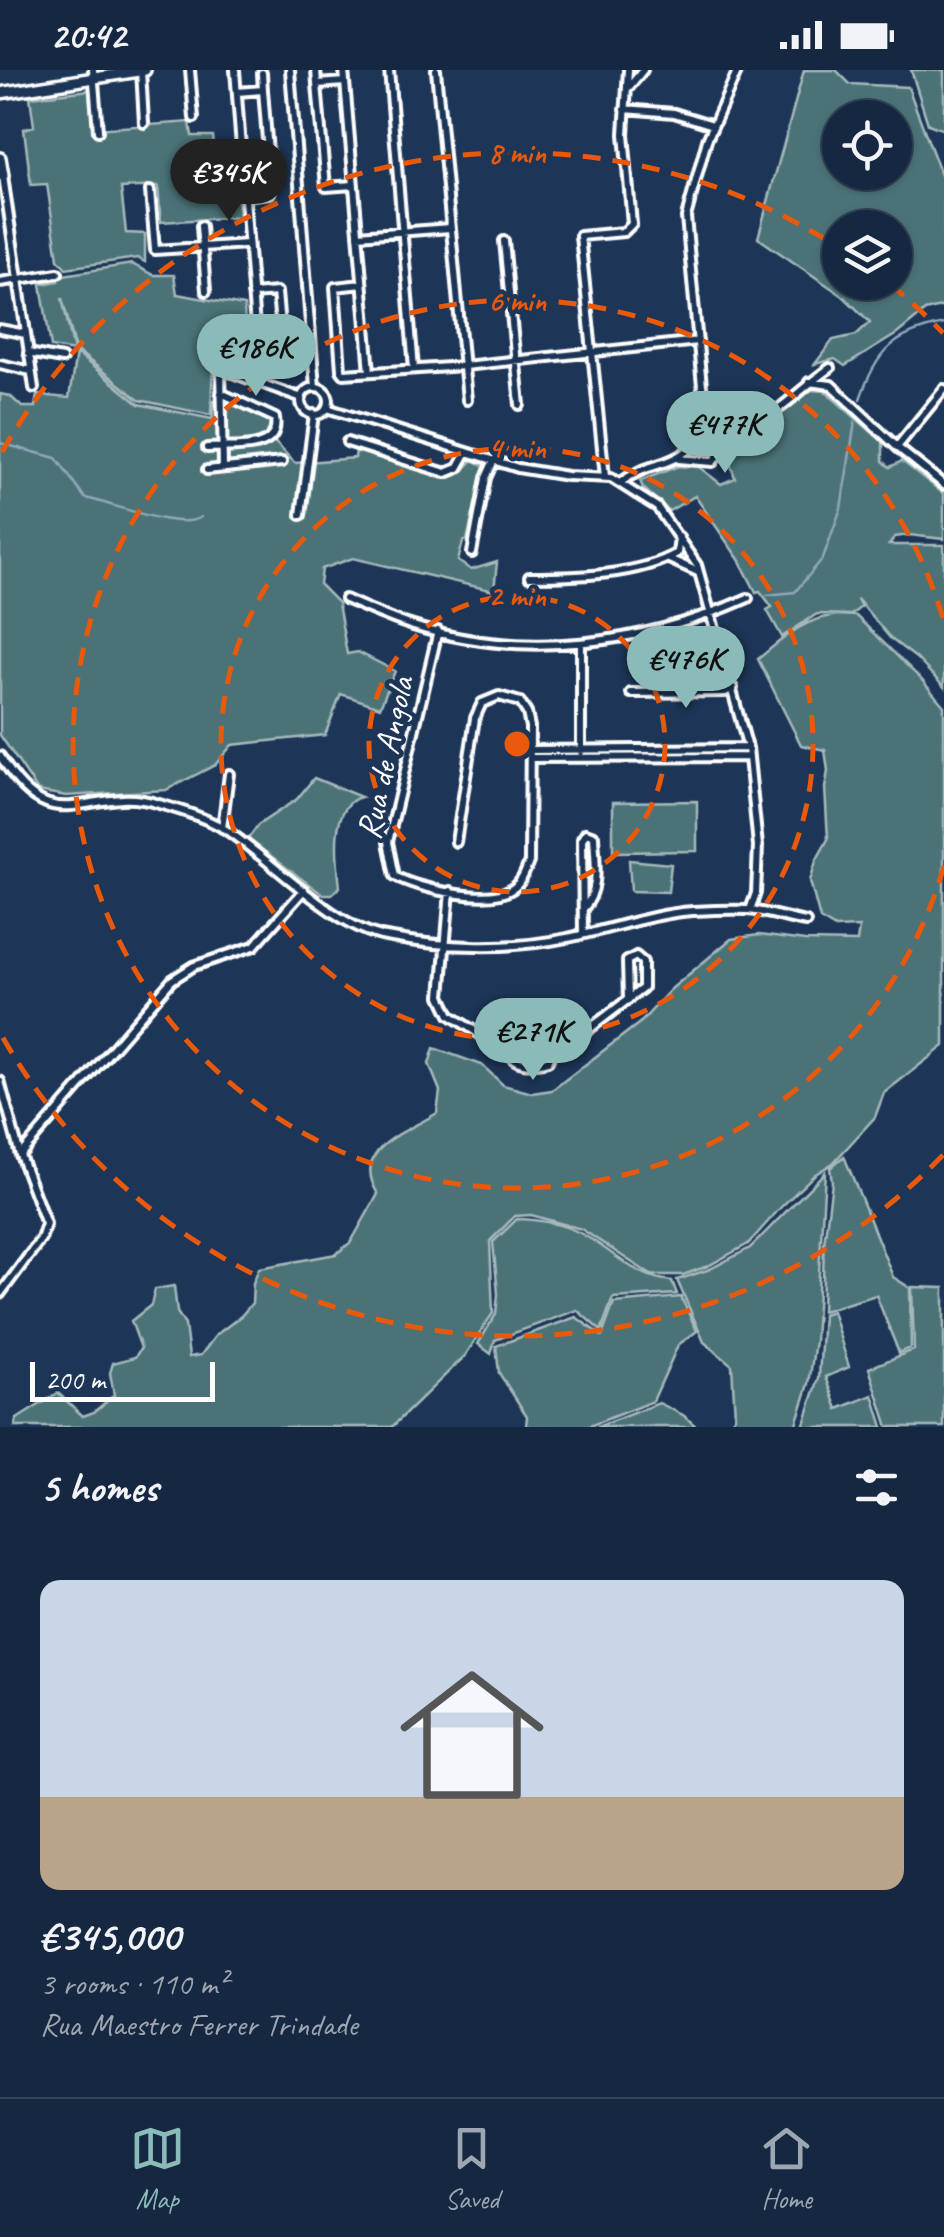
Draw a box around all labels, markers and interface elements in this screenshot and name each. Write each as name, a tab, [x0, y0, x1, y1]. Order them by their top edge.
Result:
text: 20:42	[50, 12, 126, 59]
map controls	[822, 100, 912, 300]
button: locate	[822, 100, 912, 190]
text: 8 min	[488, 134, 547, 172]
pin: €345K	[159, 139, 299, 224]
text: €345K	[192, 151, 266, 192]
button: layers	[822, 210, 912, 300]
text: 6 min	[488, 282, 547, 320]
pin: €186K	[186, 314, 326, 399]
text: €186K	[219, 326, 293, 367]
pin: €477K	[655, 391, 795, 476]
text: €477K	[688, 403, 762, 444]
text: 4 min	[488, 429, 547, 467]
text: 2 min	[488, 577, 547, 615]
pin: €476K	[616, 626, 756, 711]
text: €476K	[649, 638, 723, 679]
street label: Rua de Angola	[346, 671, 425, 843]
centre of rings	[499, 726, 535, 762]
pin: €271K	[463, 998, 603, 1083]
text: €271K	[496, 1010, 570, 1051]
scale bar	[30, 1357, 215, 1402]
text: 200 m	[45, 1362, 105, 1397]
icon: filters	[849, 1460, 904, 1515]
text: 5 homes	[40, 1461, 158, 1514]
icon: home	[382, 1645, 562, 1825]
text: €345,000	[40, 1910, 180, 1963]
text: 3 rooms · 110 m²	[40, 1963, 227, 2004]
text: Rua Maestro Ferrer Trindade	[40, 2004, 358, 2045]
tab: Map	[130, 2121, 185, 2216]
tab: Saved	[444, 2121, 499, 2216]
tab: Home	[759, 2121, 814, 2216]

